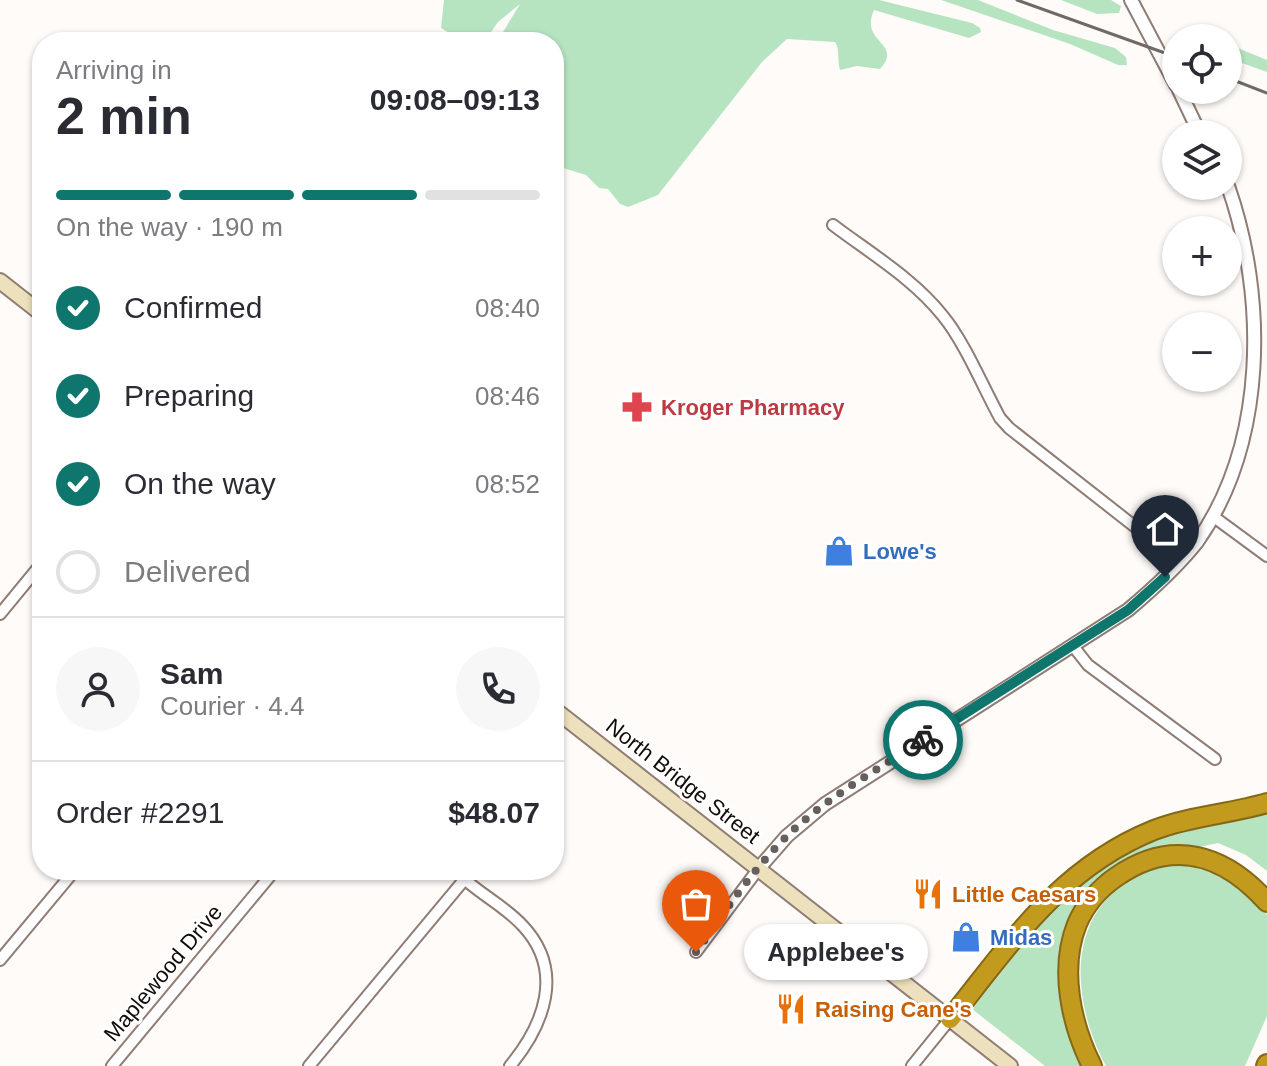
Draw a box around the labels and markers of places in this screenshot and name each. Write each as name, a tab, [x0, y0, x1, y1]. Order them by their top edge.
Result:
pharmacy icon: Kroger Pharmacy	[620, 390, 654, 424]
place label: Kroger Pharmacy	[661, 395, 845, 420]
pin	[1131, 495, 1199, 577]
shop icon: Lowe's	[822, 534, 856, 568]
place label: Lowe's	[863, 539, 937, 564]
pin	[662, 870, 730, 952]
restaurant icon: Little Caesars	[911, 877, 945, 911]
place label: Little Caesars	[952, 882, 1096, 907]
shop icon: Midas	[949, 920, 983, 954]
callout: Applebee's	[744, 924, 928, 980]
place label: Midas	[990, 925, 1052, 950]
restaurant icon: Raising Cane's	[774, 992, 808, 1026]
place label: Raising Cane's	[815, 997, 972, 1022]

